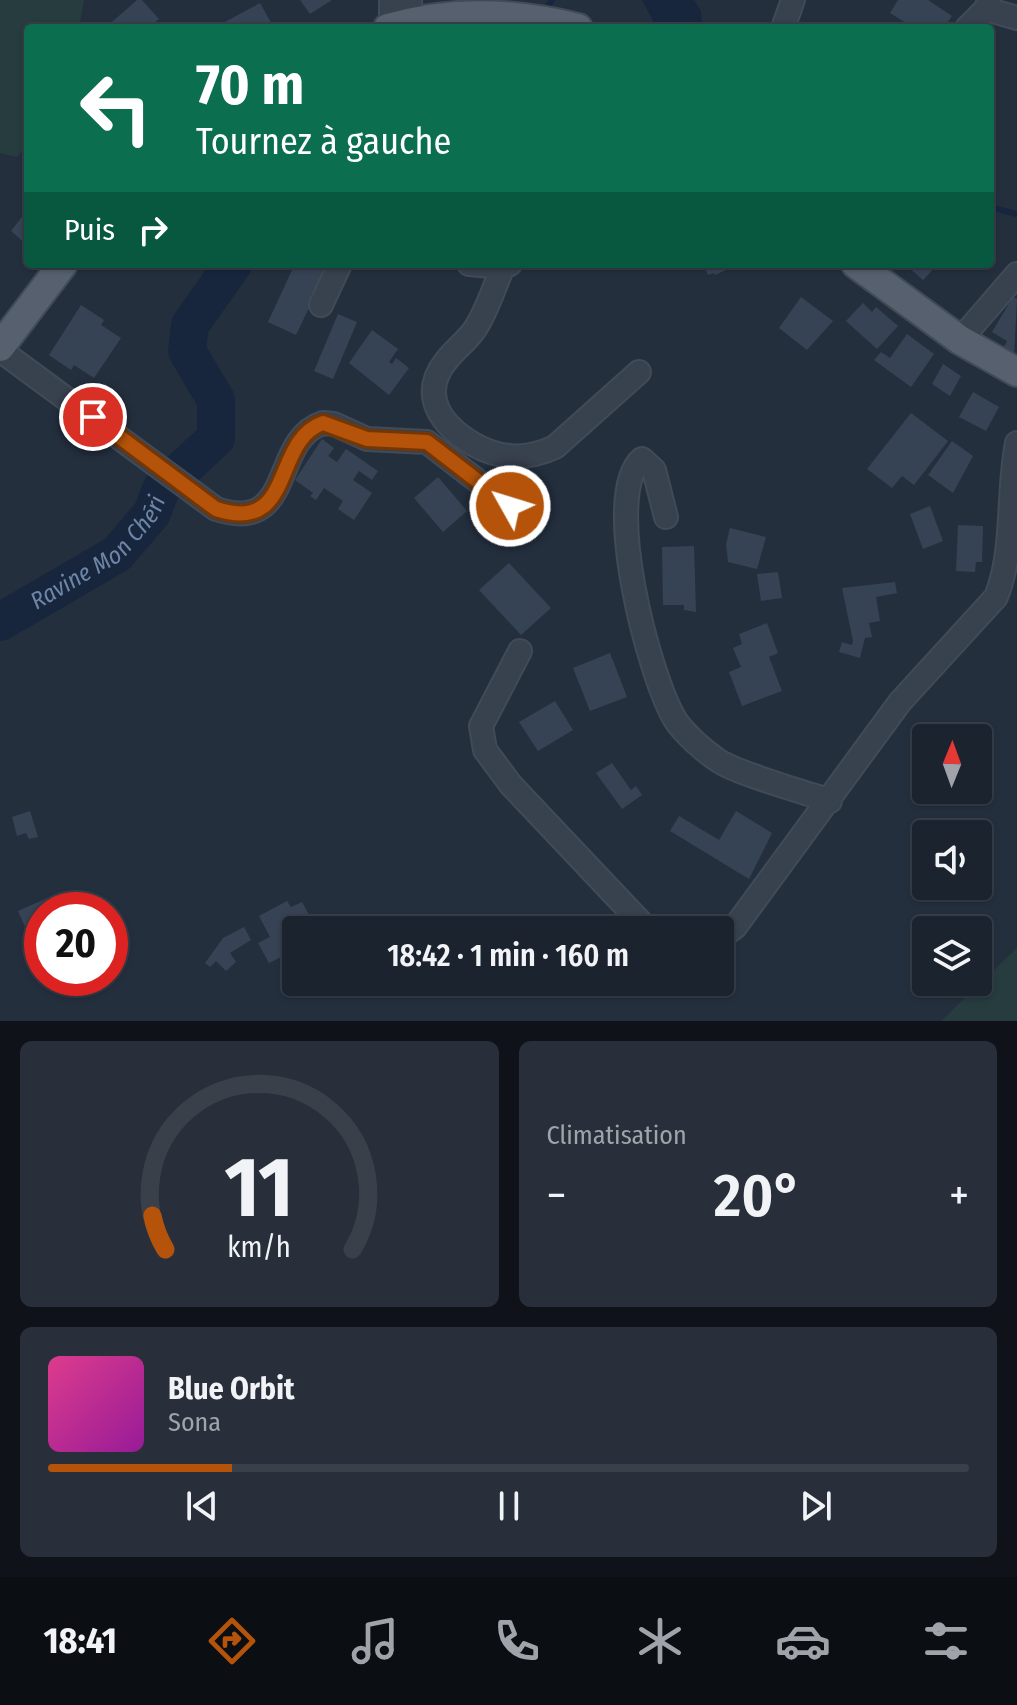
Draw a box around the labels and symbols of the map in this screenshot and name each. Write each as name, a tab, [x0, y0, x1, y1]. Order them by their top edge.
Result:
pin	[59, 383, 127, 451]
position arrow	[468, 464, 552, 548]
water label: Ravine Mon Chéri	[25, 492, 171, 615]
north arrow	[912, 724, 992, 804]
speed limit sign: 20	[24, 892, 128, 996]

